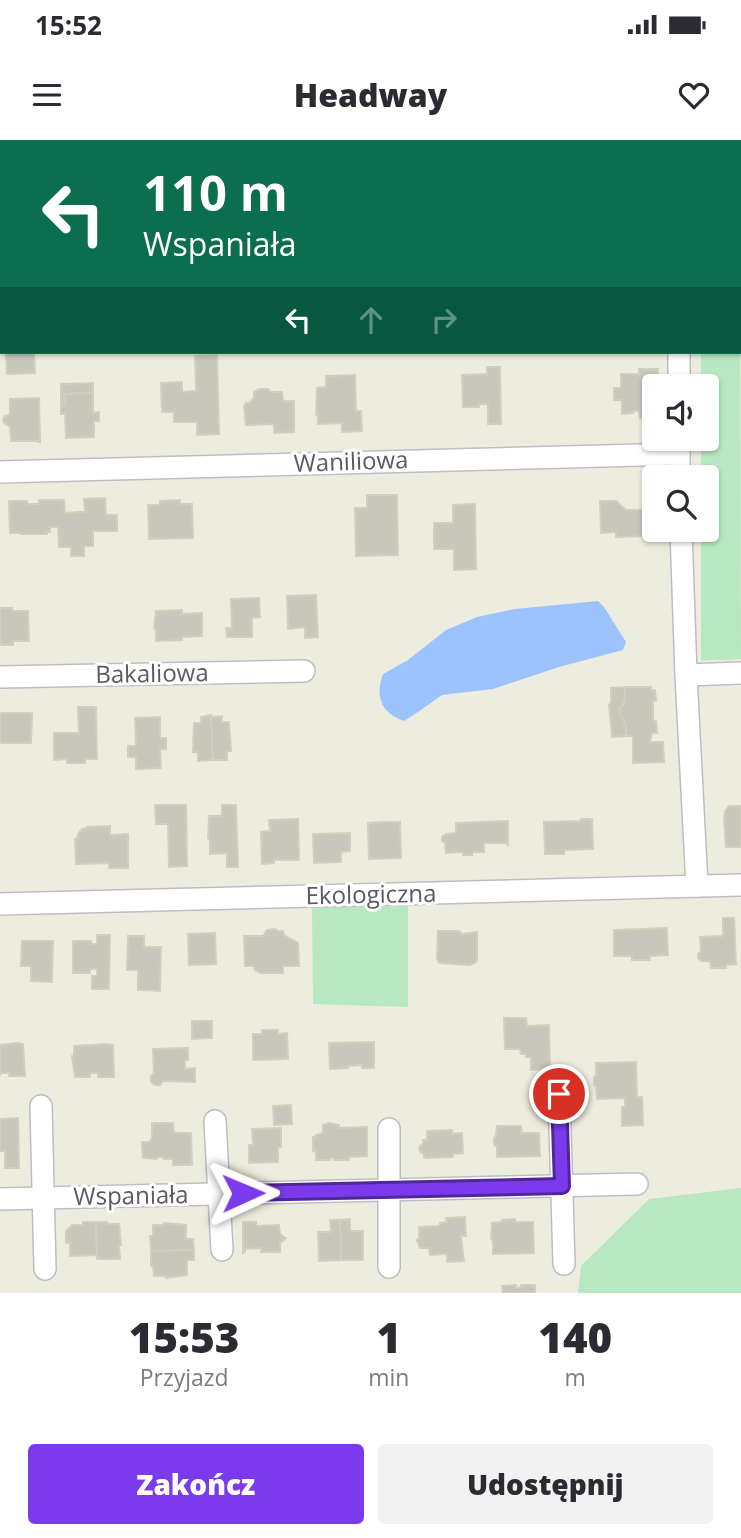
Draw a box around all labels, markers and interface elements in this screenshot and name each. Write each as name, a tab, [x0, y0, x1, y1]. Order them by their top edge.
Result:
text: 15:52	[35, 7, 102, 43]
text: Headway	[294, 73, 447, 116]
icon: menu	[28, 76, 66, 114]
icon: heart	[675, 76, 713, 114]
text: 110 m	[143, 159, 288, 225]
icon: left	[28, 168, 119, 259]
text: Wspaniała	[143, 222, 297, 265]
icon: left	[279, 301, 317, 339]
icon: ahead	[352, 301, 390, 339]
icon: right	[425, 301, 463, 339]
map controls	[642, 374, 719, 542]
button: sound	[642, 374, 719, 451]
street label: Waniliowa	[293, 442, 409, 479]
button: search	[642, 465, 719, 542]
street label: Bakaliowa	[95, 655, 209, 690]
street label: Ekologiczna	[305, 876, 437, 911]
pin	[529, 1064, 589, 1124]
icon: arrive	[540, 1075, 578, 1113]
position arrow	[206, 1156, 280, 1230]
street label: Wspaniała	[73, 1177, 189, 1212]
text: 15:53	[129, 1308, 239, 1365]
text: 1	[377, 1308, 401, 1365]
text: 140	[538, 1308, 612, 1365]
text: Przyjazd	[140, 1361, 229, 1393]
text: min	[368, 1361, 409, 1393]
text: m	[565, 1361, 586, 1393]
button: Zakończ	[28, 1444, 364, 1524]
button: Udostępnij	[378, 1444, 713, 1524]

